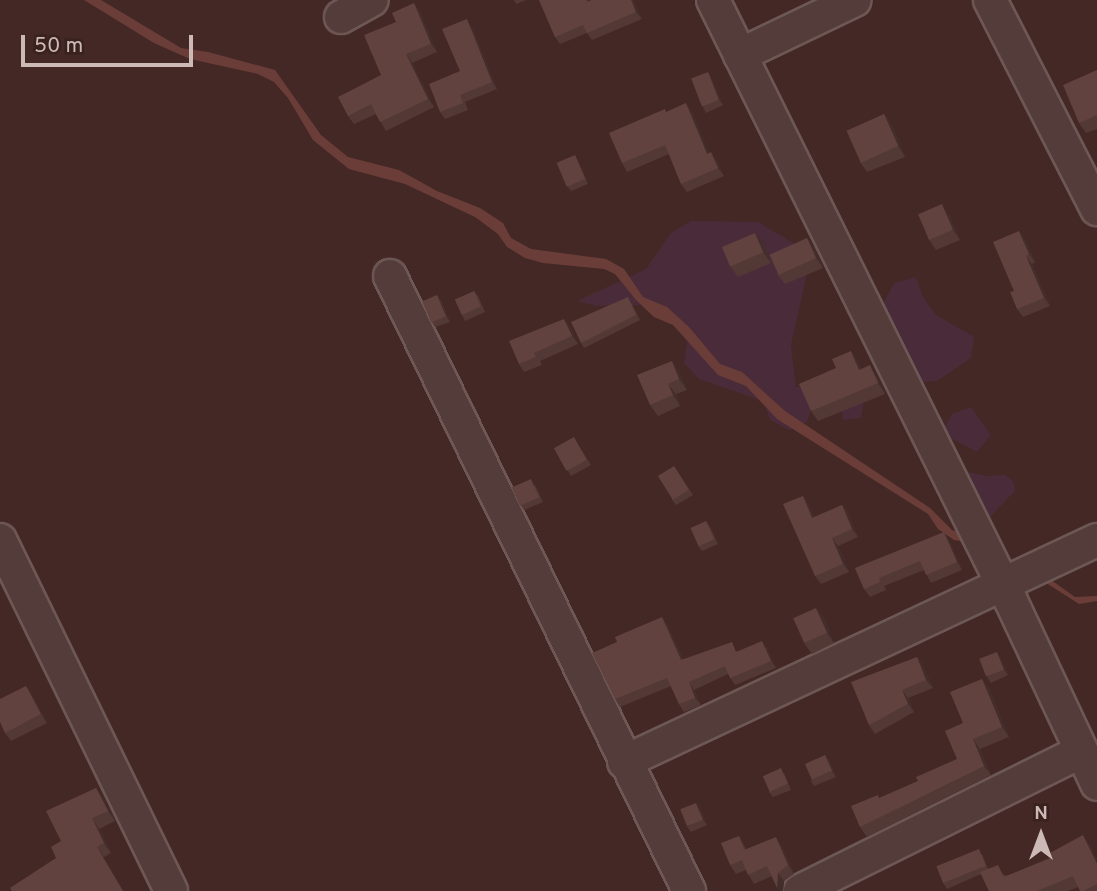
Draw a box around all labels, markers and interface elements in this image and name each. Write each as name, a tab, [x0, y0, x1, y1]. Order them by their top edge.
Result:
scale bar	[24, 21, 196, 65]
text: 50 m	[34, 33, 83, 60]
north arrow	[1006, 800, 1076, 870]
text: N	[1034, 802, 1048, 826]

